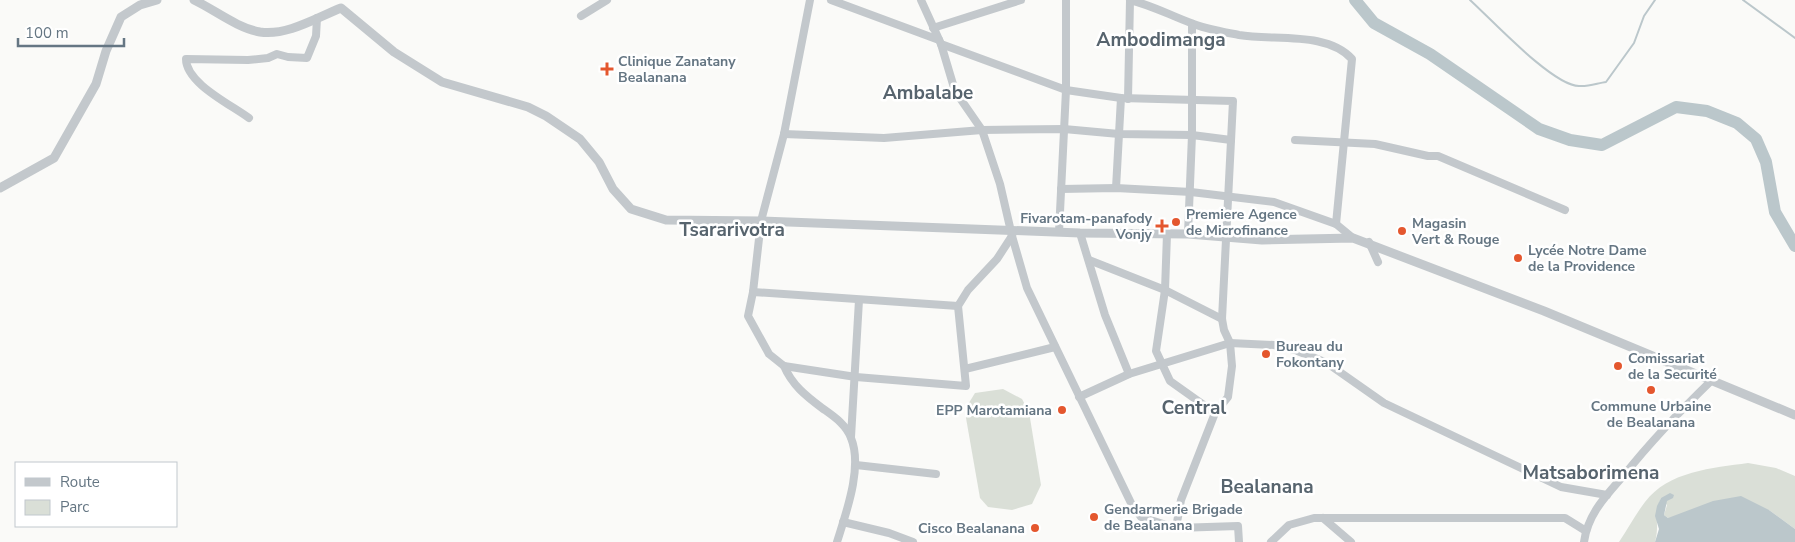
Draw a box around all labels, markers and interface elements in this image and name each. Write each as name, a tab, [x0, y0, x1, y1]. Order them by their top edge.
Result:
scale bar	[18, 15, 124, 47]
text: 100 m	[25, 23, 69, 43]
district label: Ambodimanga	[1096, 27, 1226, 53]
place label: Clinique Zanatany Bealanana	[618, 52, 736, 87]
marker: Clinique Zanatany Bealanana	[600, 62, 614, 76]
district label: Ambalabe	[883, 80, 973, 106]
place label: Premiere Agence de Microfinance	[1186, 205, 1297, 240]
place label: Fivarotam-panafody Vonjy	[1020, 209, 1153, 244]
place label: Magasin Vert & Rouge	[1411, 214, 1500, 249]
marker: Premiere Agence de Microfinance	[1170, 216, 1182, 228]
district label: Tsararivotra	[679, 217, 785, 243]
marker: Fivarotam-panafody Vonjy	[1156, 220, 1168, 232]
marker: Magasin Vert & Rouge	[1396, 225, 1408, 237]
place label: Lycée Notre Dame de la Providence	[1528, 241, 1647, 276]
marker: Lycée Notre Dame de la Providence	[1512, 252, 1524, 264]
place label: Bureau du Fokontany	[1276, 337, 1344, 372]
marker: Bureau du Fokontany	[1260, 348, 1272, 360]
place label: Comissariat de la Securité	[1628, 349, 1717, 384]
marker: Comissariat de la Securité	[1612, 360, 1624, 372]
marker: Commune Urbaine de Bealanana	[1645, 384, 1657, 396]
district label: Central	[1162, 395, 1226, 421]
place label: Commune Urbaine de Bealanana	[1591, 397, 1712, 432]
place label: EPP Marotamiana	[936, 401, 1052, 420]
marker: EPP Marotamiana	[1056, 404, 1068, 416]
district label: Matsaborimena	[1523, 460, 1659, 486]
legend	[15, 462, 178, 527]
text: Route	[60, 472, 100, 492]
district label: Bealanana	[1220, 474, 1314, 500]
text: Parc	[60, 497, 89, 517]
place label: Gendarmerie Brigade de Bealanana	[1104, 500, 1243, 535]
marker: Gendarmerie Brigade de Bealanana	[1088, 511, 1100, 523]
place label: Cisco Bealanana	[918, 519, 1025, 538]
marker: Cisco Bealanana	[1029, 522, 1041, 534]

